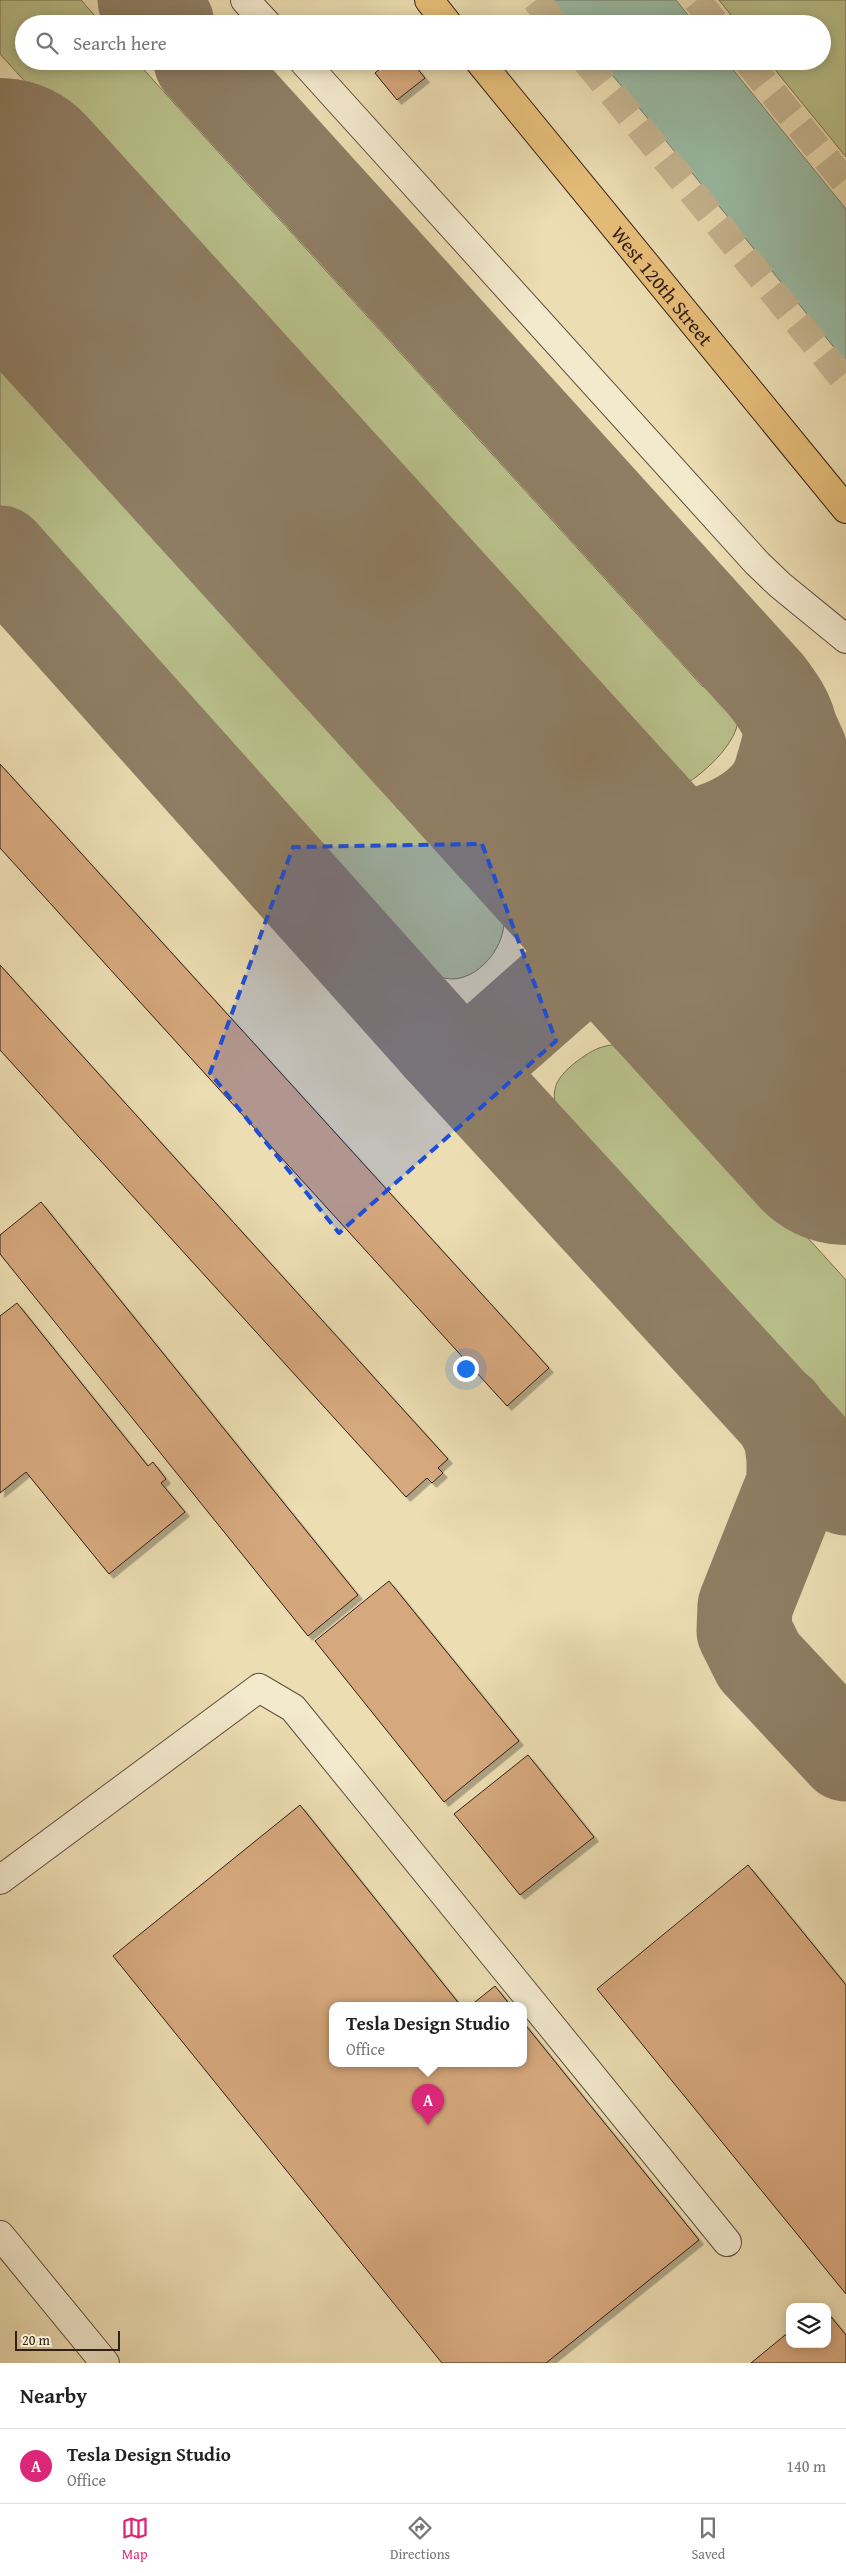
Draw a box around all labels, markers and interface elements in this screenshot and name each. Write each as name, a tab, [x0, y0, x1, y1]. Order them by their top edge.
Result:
search box	[15, 15, 831, 70]
icon: search	[33, 29, 61, 57]
text: Search here	[73, 29, 167, 57]
street label: West 120th Street	[605, 219, 721, 351]
your location	[453, 1356, 479, 1382]
popup	[329, 2002, 527, 2067]
text: Tesla Design Studio	[346, 2009, 510, 2037]
text: Office	[346, 2037, 385, 2061]
pin: A	[412, 2084, 444, 2125]
map controls	[786, 2303, 831, 2348]
button: layers	[786, 2303, 831, 2348]
scale bar	[15, 2328, 120, 2351]
text: 20 m	[22, 2330, 50, 2350]
text: Nearby	[20, 2380, 87, 2411]
text: Tesla Design Studio	[67, 2440, 231, 2468]
text: A	[31, 2454, 41, 2478]
text: 140 m	[786, 2454, 826, 2478]
text: Office	[67, 2468, 106, 2492]
tab: Map	[121, 2514, 149, 2564]
tab: Directions	[390, 2514, 450, 2564]
tab: Saved	[691, 2514, 725, 2564]

